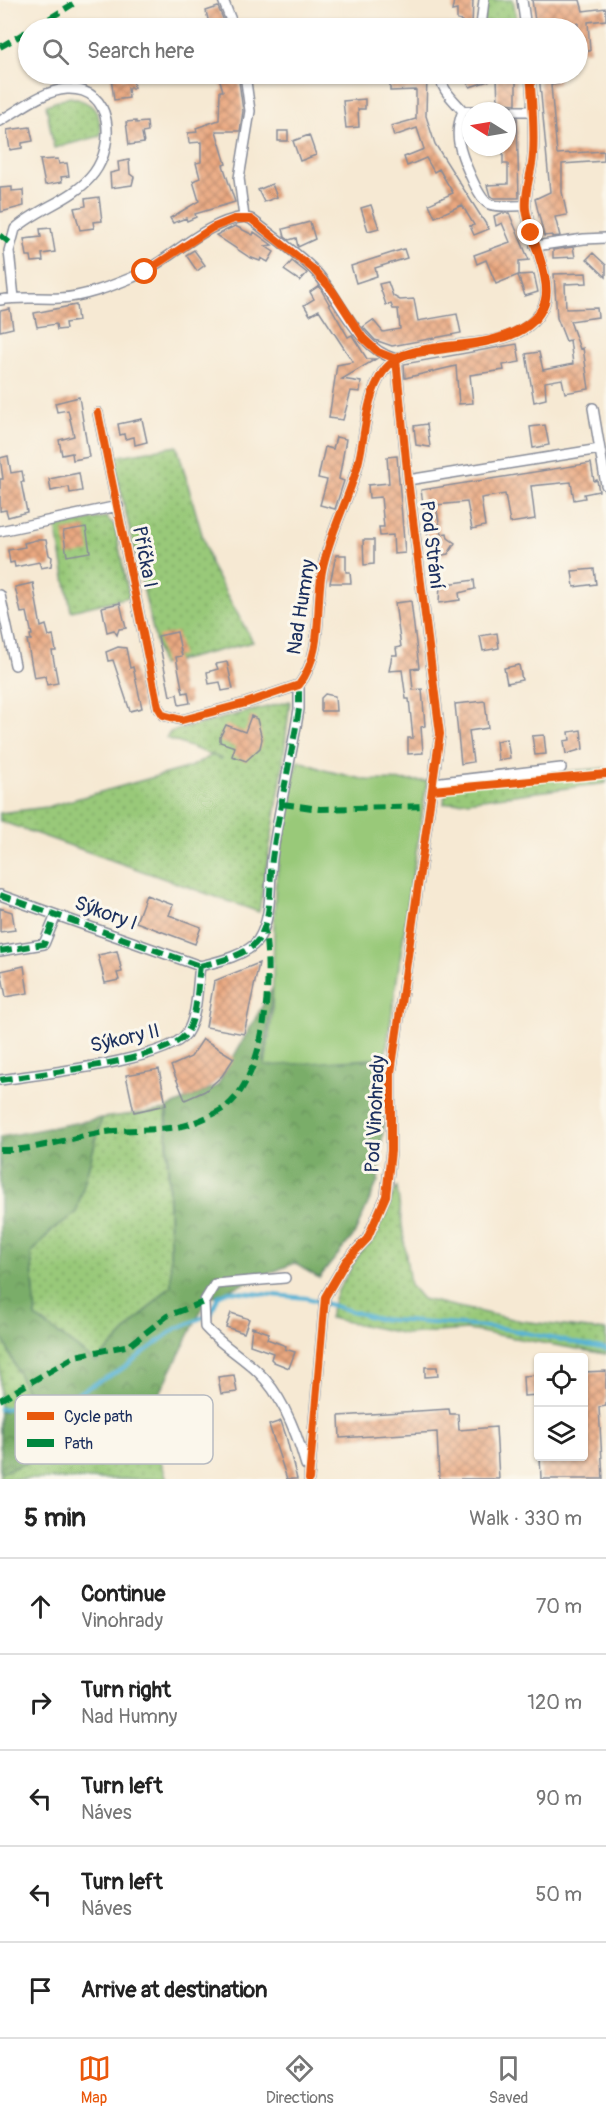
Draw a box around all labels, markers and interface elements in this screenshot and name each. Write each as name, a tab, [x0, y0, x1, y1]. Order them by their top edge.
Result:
search box	[18, 18, 588, 84]
icon: search	[39, 35, 72, 68]
text: Search here	[87, 37, 194, 65]
north arrow	[462, 102, 516, 156]
route end	[517, 219, 543, 245]
route start	[131, 258, 157, 284]
street label: Pod Strání	[414, 499, 450, 591]
street label: Příčka I	[127, 524, 163, 590]
street label: Nad Humny	[281, 557, 321, 657]
street label: Sýkory I	[71, 890, 141, 936]
street label: Sýkory II	[88, 1018, 162, 1058]
street label: Pod Vinohrady	[359, 1054, 391, 1174]
map controls	[534, 1353, 588, 1461]
button: locate	[534, 1353, 588, 1407]
legend	[15, 1395, 213, 1464]
text: Cycle path	[64, 1407, 132, 1427]
button: layers	[534, 1407, 588, 1461]
text: Path	[64, 1434, 93, 1454]
text: 5 min	[24, 1502, 86, 1534]
text: Walk · 330 m	[469, 1506, 582, 1531]
text: Continue	[81, 1580, 165, 1608]
icon: ahead	[24, 1590, 57, 1623]
text: 70 m	[536, 1594, 582, 1619]
text: Vinohrady	[81, 1608, 163, 1633]
text: Turn right	[81, 1676, 171, 1704]
icon: right	[24, 1686, 57, 1719]
text: 120 m	[527, 1690, 582, 1715]
text: Nad Humny	[81, 1704, 177, 1729]
text: Turn left	[81, 1772, 163, 1800]
icon: left	[24, 1782, 57, 1815]
text: 90 m	[536, 1786, 582, 1811]
text: Náves	[81, 1800, 132, 1825]
text: Turn left	[81, 1868, 163, 1896]
icon: left	[24, 1878, 57, 1911]
text: 50 m	[535, 1882, 582, 1907]
text: Náves	[81, 1896, 132, 1921]
icon: arrive	[24, 1974, 57, 2007]
text: Arrive at destination	[81, 1976, 267, 2004]
tab: Map	[78, 2052, 111, 2108]
tab: Directions	[266, 2052, 334, 2108]
tab: Saved	[489, 2052, 528, 2108]

